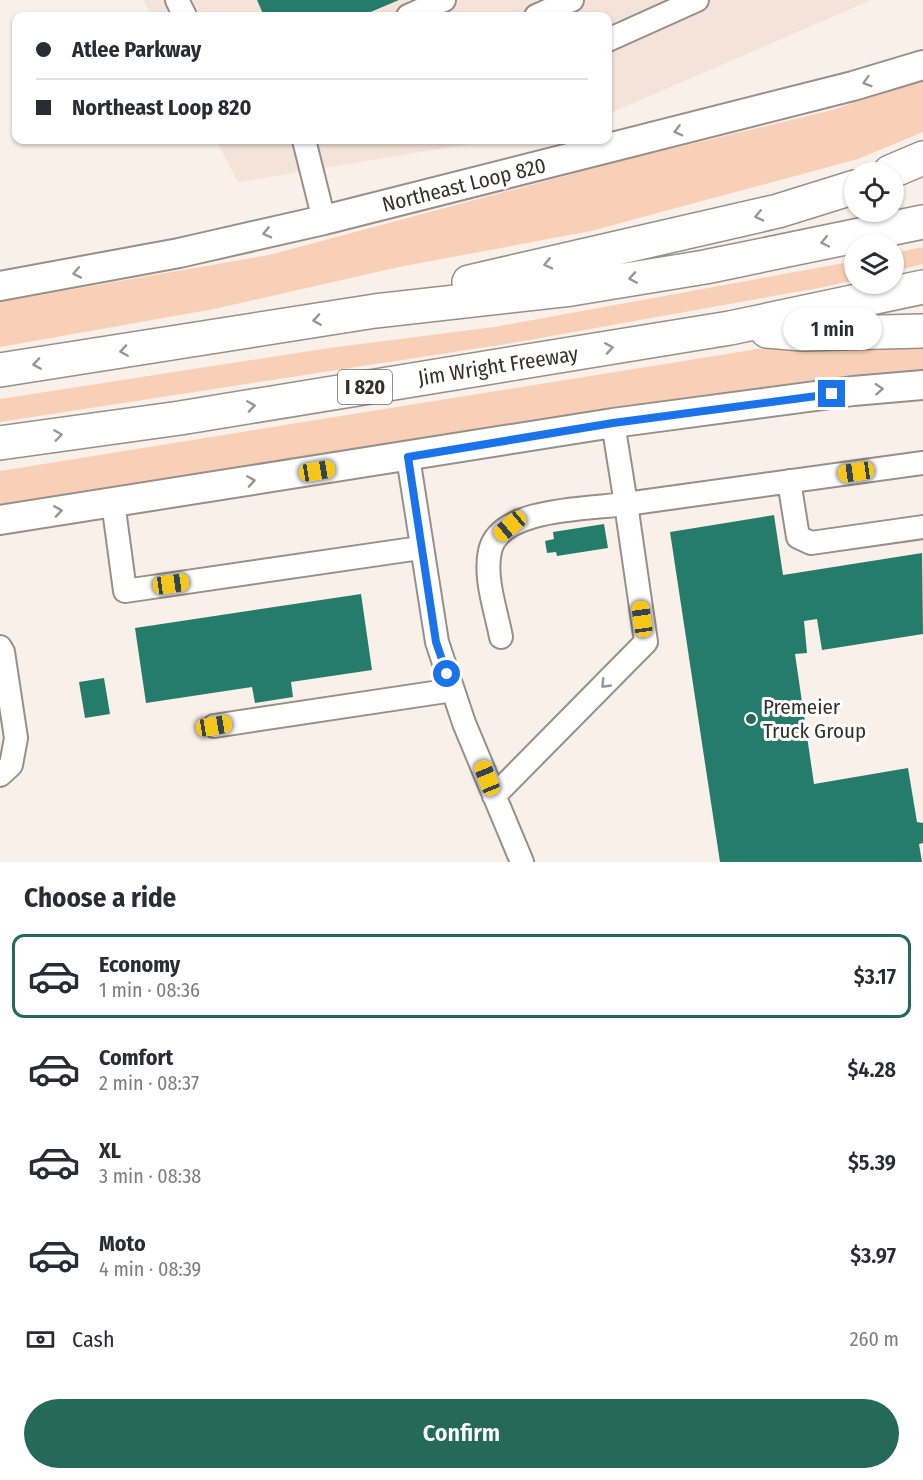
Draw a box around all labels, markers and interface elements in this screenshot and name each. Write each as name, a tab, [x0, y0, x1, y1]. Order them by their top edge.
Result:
text: Atlee Parkway	[72, 36, 201, 63]
one-way arrow	[862, 75, 873, 87]
text: Northeast Loop 820	[72, 94, 252, 121]
one-way arrow	[673, 123, 683, 136]
street label: Northeast Loop 820	[379, 152, 549, 218]
map controls	[844, 162, 904, 294]
button: locate	[844, 162, 904, 222]
one-way arrow	[754, 209, 764, 222]
one-way arrow	[263, 226, 273, 239]
button: layers	[844, 234, 904, 294]
one-way arrow	[820, 235, 830, 248]
one-way arrow	[543, 257, 553, 270]
one-way arrow	[72, 266, 82, 279]
one-way arrow	[628, 272, 638, 284]
callout: 1 min	[782, 307, 882, 349]
one-way arrow	[312, 314, 322, 326]
text: 1 min	[811, 317, 854, 341]
street label: Jim Wright Freeway	[416, 340, 581, 392]
one-way arrow	[604, 342, 614, 354]
one-way arrow	[120, 344, 129, 356]
one-way arrow	[33, 358, 42, 370]
road number: I 820	[338, 370, 392, 404]
route end	[818, 380, 845, 407]
one-way arrow	[875, 383, 884, 396]
one-way arrow	[245, 400, 255, 413]
one-way arrow	[53, 429, 63, 441]
car	[298, 459, 336, 483]
car	[837, 461, 875, 483]
one-way arrow	[246, 476, 255, 488]
one-way arrow	[53, 505, 62, 517]
car	[490, 508, 530, 544]
car	[152, 573, 190, 595]
car	[631, 600, 653, 638]
route start	[433, 660, 460, 687]
one-way arrow	[601, 676, 612, 687]
place label: Premeier Truck Group	[763, 694, 866, 744]
marker: Premeier Truck Group	[744, 712, 758, 726]
car	[195, 714, 233, 738]
car	[472, 758, 502, 798]
text: Choose a ride	[24, 882, 176, 914]
icon: car	[27, 949, 81, 1003]
text: Economy	[99, 951, 180, 978]
text: $3.17	[854, 963, 896, 990]
text: 1 min · 08:36	[99, 978, 200, 1002]
icon: car	[27, 1042, 81, 1096]
text: Comfort	[99, 1044, 173, 1071]
text: $4.28	[847, 1056, 896, 1083]
text: 2 min · 08:37	[99, 1071, 199, 1095]
icon: car	[27, 1135, 81, 1189]
text: XL	[99, 1137, 121, 1164]
text: $5.39	[848, 1149, 896, 1176]
text: 3 min · 08:38	[99, 1164, 201, 1188]
icon: car	[27, 1228, 81, 1282]
text: Moto	[99, 1230, 146, 1257]
text: $3.97	[850, 1242, 896, 1269]
text: 4 min · 08:39	[99, 1257, 201, 1281]
icon: cash	[24, 1323, 57, 1356]
text: Cash	[72, 1326, 115, 1353]
text: 260 m	[850, 1327, 899, 1351]
button: Confirm	[24, 1399, 899, 1468]

